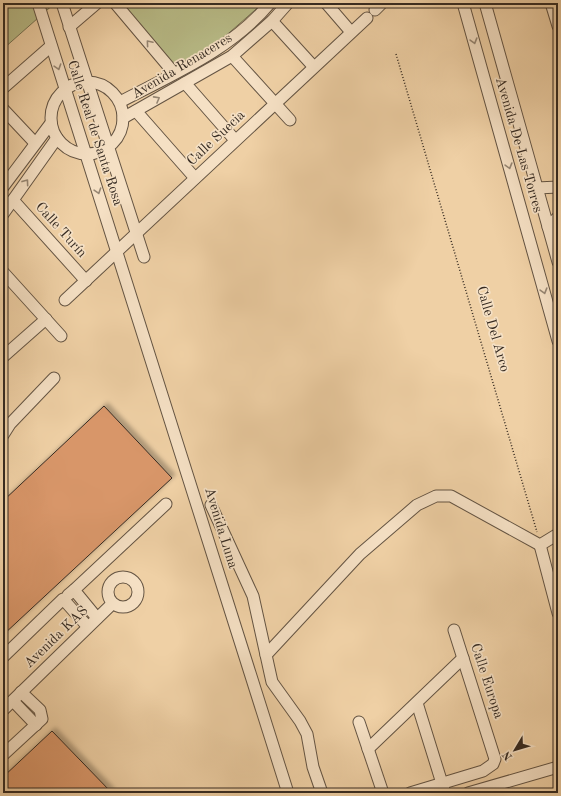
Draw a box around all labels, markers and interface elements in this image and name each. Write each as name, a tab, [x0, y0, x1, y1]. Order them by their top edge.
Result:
street label: Avenida Renaceres	[129, 31, 235, 101]
one-way arrow	[469, 37, 478, 44]
one-way arrow	[146, 40, 154, 48]
street label: Calle Real de Santa Rosa	[65, 59, 125, 207]
one-way arrow	[53, 63, 62, 70]
street label: Avenida De Las Torres	[493, 76, 545, 214]
one-way arrow	[153, 96, 160, 103]
street label: Calle Suecia	[184, 108, 248, 168]
one-way arrow	[504, 162, 513, 169]
one-way arrow	[21, 179, 29, 186]
one-way arrow	[93, 187, 101, 194]
street label: Calle Turín	[33, 200, 89, 261]
street label: Calle Del Arco	[474, 284, 512, 374]
one-way arrow	[539, 287, 548, 294]
street label: Avenida Luna	[202, 486, 240, 570]
street label: Avenida KAS	[21, 603, 91, 671]
street label: Calle Europa	[468, 642, 506, 720]
north arrow	[495, 730, 535, 770]
text: N	[501, 748, 515, 762]

